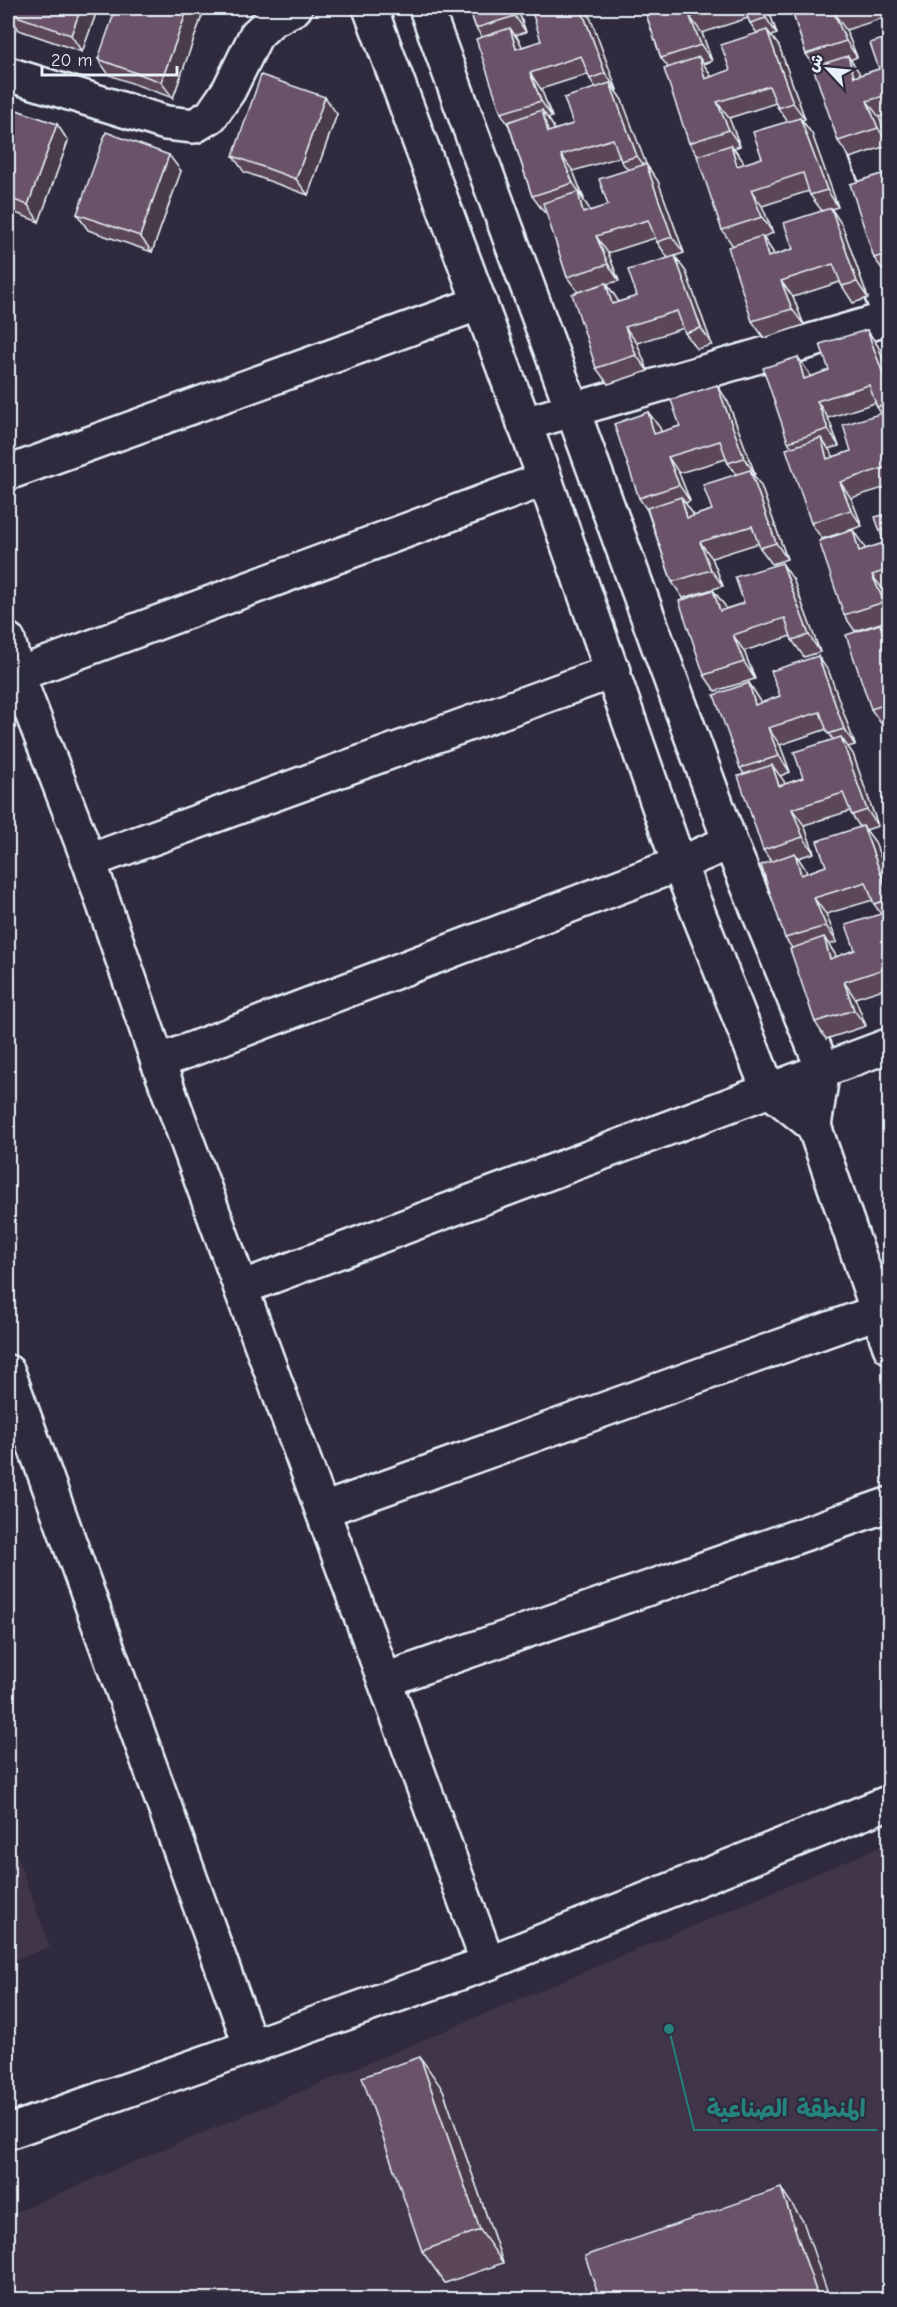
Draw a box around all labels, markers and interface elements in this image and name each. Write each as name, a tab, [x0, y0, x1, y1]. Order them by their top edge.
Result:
scale bar	[42, 39, 177, 77]
north arrow	[798, 39, 858, 99]
text: 20 m	[51, 50, 92, 71]
text: ش	[803, 51, 827, 75]
callout: المنطقة الصناعية	[694, 2088, 877, 2130]
text: المنطقة الصناعية	[706, 2095, 866, 2123]

